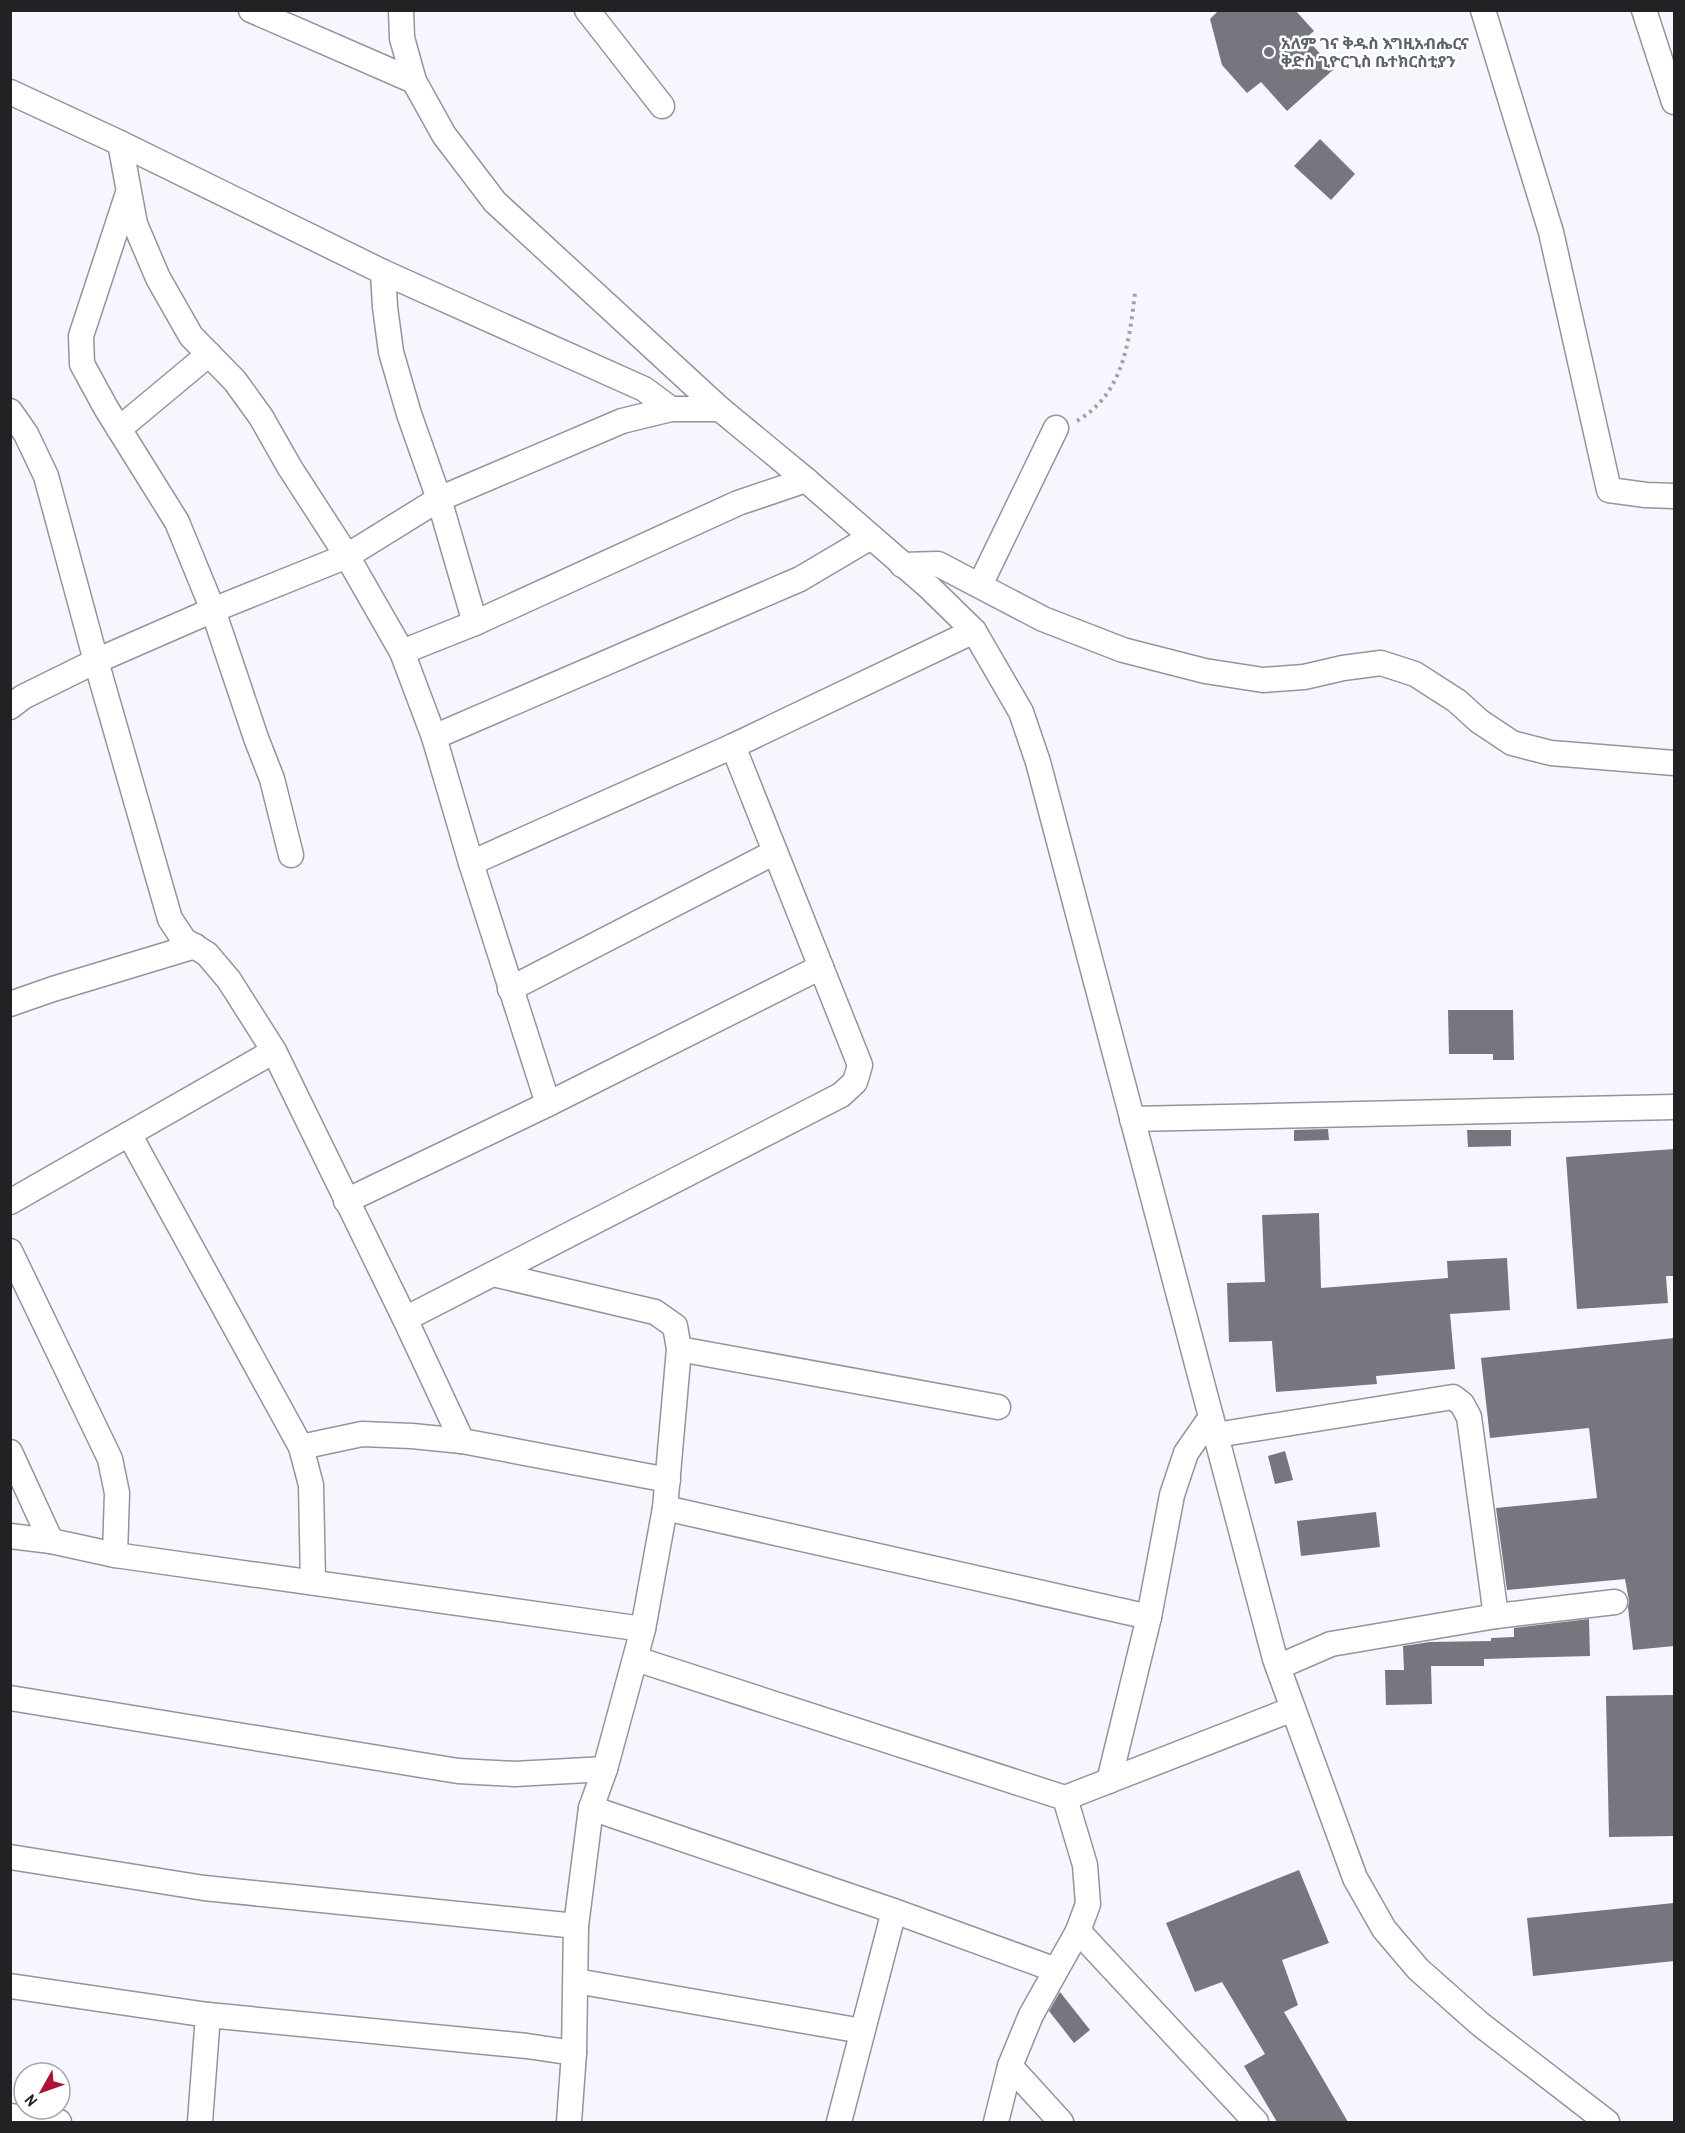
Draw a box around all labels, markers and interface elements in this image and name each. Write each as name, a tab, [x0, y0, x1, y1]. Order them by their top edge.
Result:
place label: አለም ገና ቅዱስ እግዚአብሔርና ቅድስ ጊዮርጊስ ቤተክርስቲያን	[1281, 32, 1469, 72]
marker: አለም ገና ቅዱስ እግዚአብሔርና ቅድስ ጊዮርጊስ ቤተክርስቲያን	[1262, 45, 1276, 59]
north arrow	[12, 2061, 72, 2121]
text: N	[19, 2090, 42, 2111]

